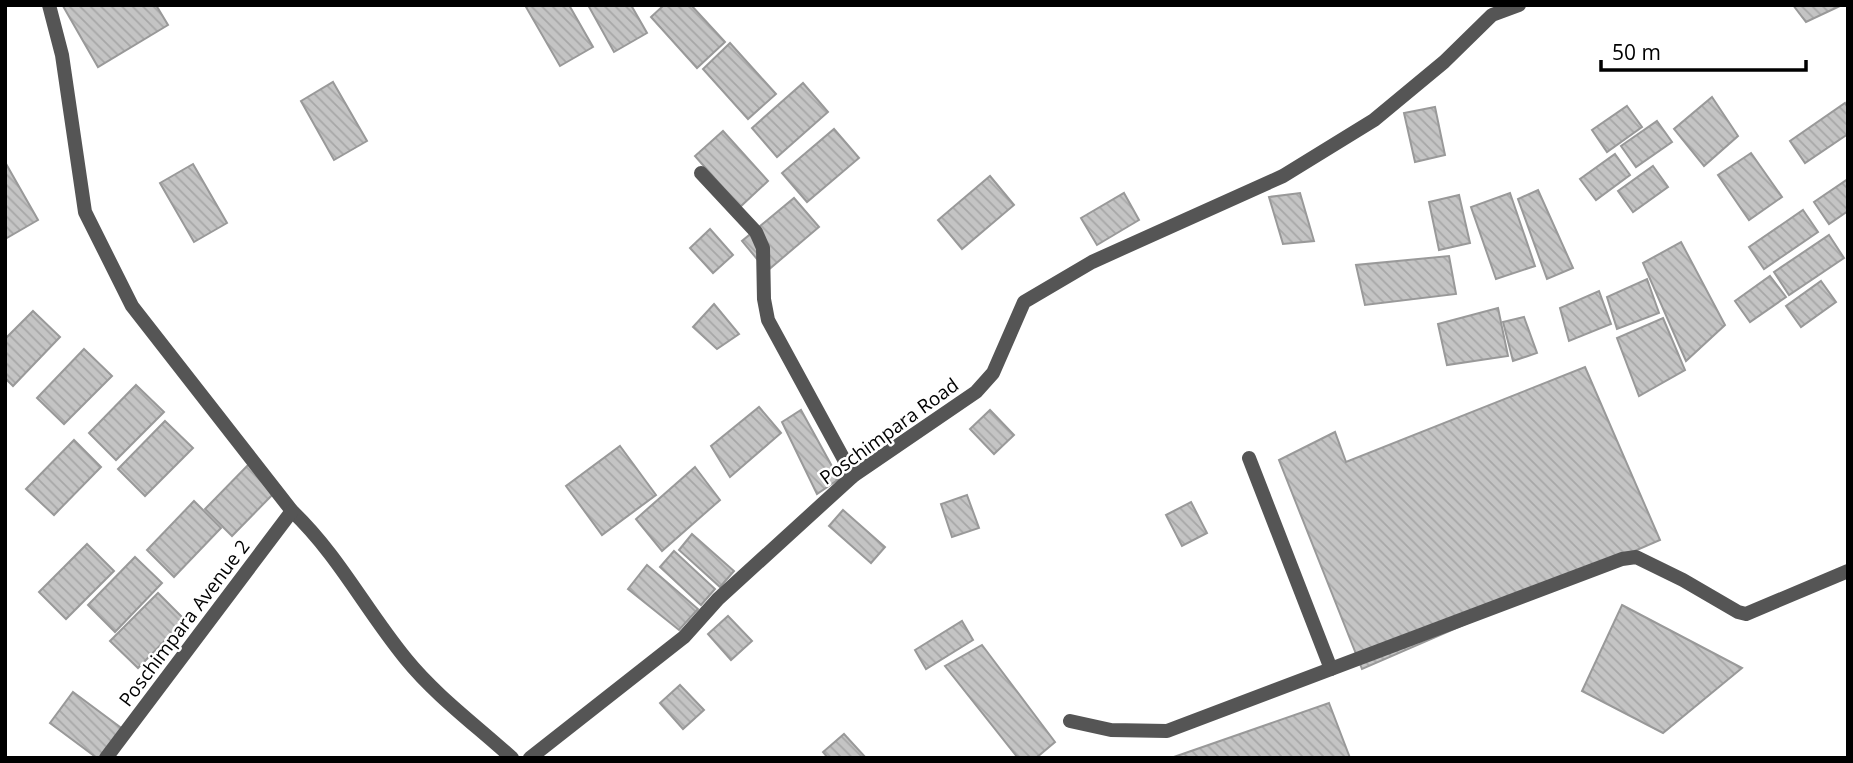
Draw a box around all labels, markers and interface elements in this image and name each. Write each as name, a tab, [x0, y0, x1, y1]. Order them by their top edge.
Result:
scale bar	[1601, 28, 1806, 72]
text: 50 m	[1612, 38, 1661, 66]
street label: Poschimpara Road	[814, 372, 964, 490]
street label: Poschimpara Avenue 2	[113, 534, 255, 712]

